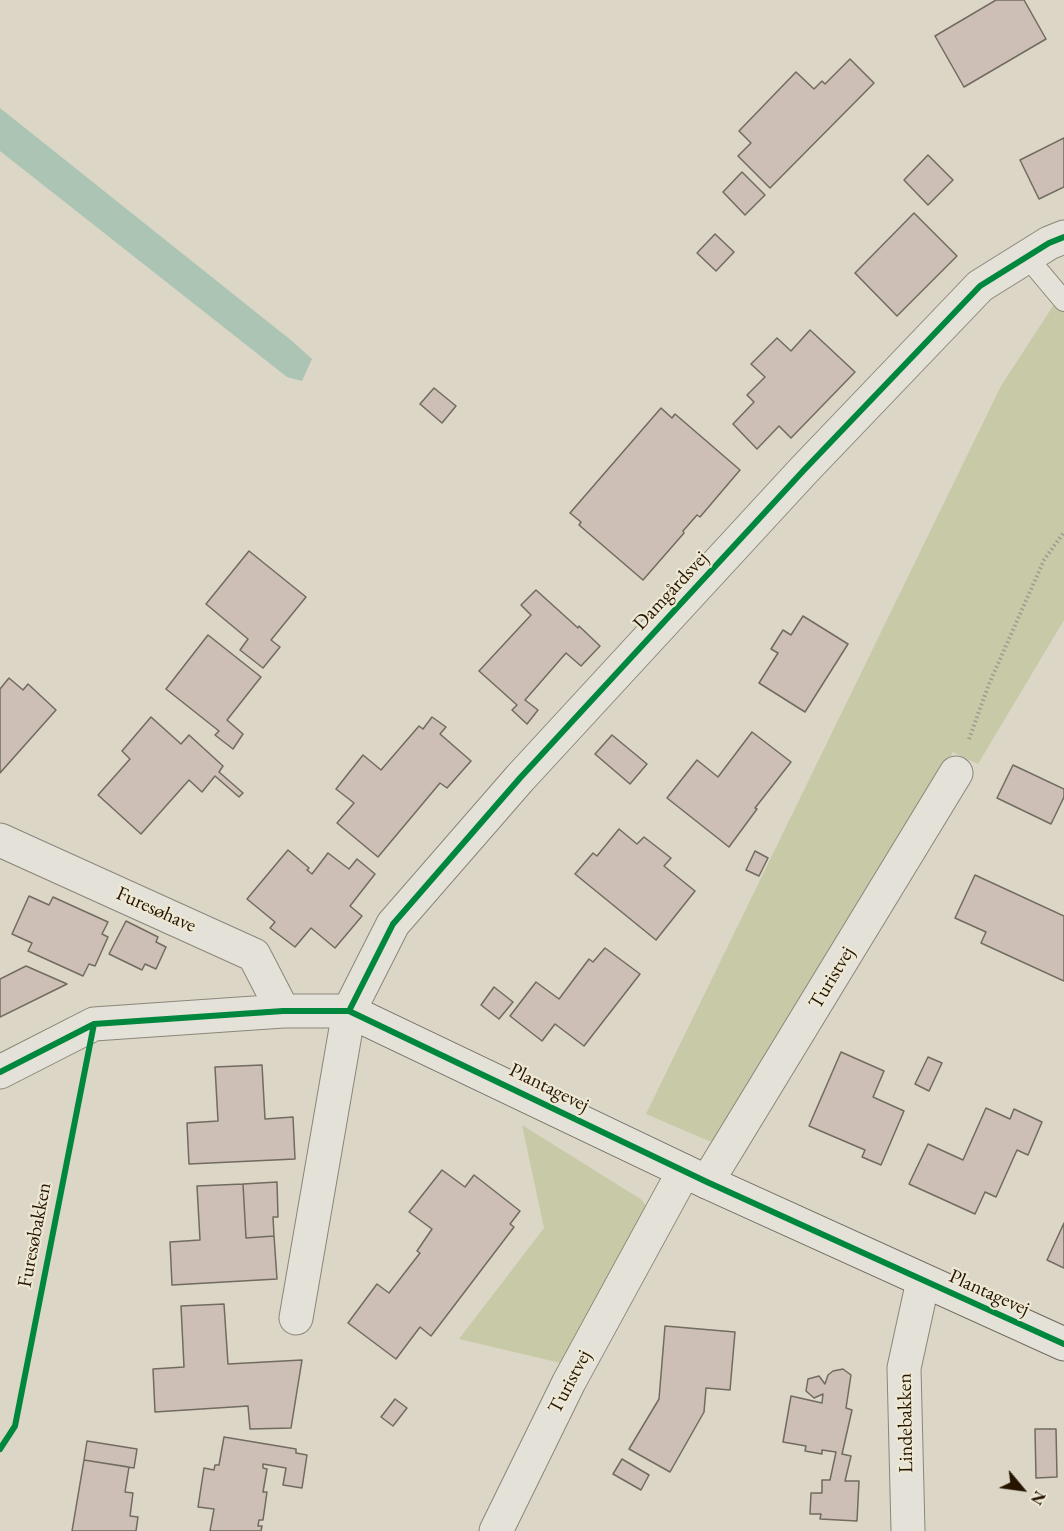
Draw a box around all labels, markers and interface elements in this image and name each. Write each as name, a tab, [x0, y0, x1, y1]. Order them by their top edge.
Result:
street label: Damgårdsvej	[628, 547, 714, 635]
street label: Furesøhave	[112, 882, 200, 938]
street label: Turistvej	[804, 942, 860, 1014]
street label: Plantagevej	[505, 1058, 593, 1118]
street label: Furesøbakken	[13, 1180, 57, 1290]
street label: Plantagevej	[945, 1265, 1033, 1321]
street label: Turistvej	[543, 1346, 597, 1418]
street label: Lindebakken	[893, 1373, 919, 1473]
north arrow	[992, 1459, 1052, 1519]
text: N	[1026, 1487, 1051, 1509]

